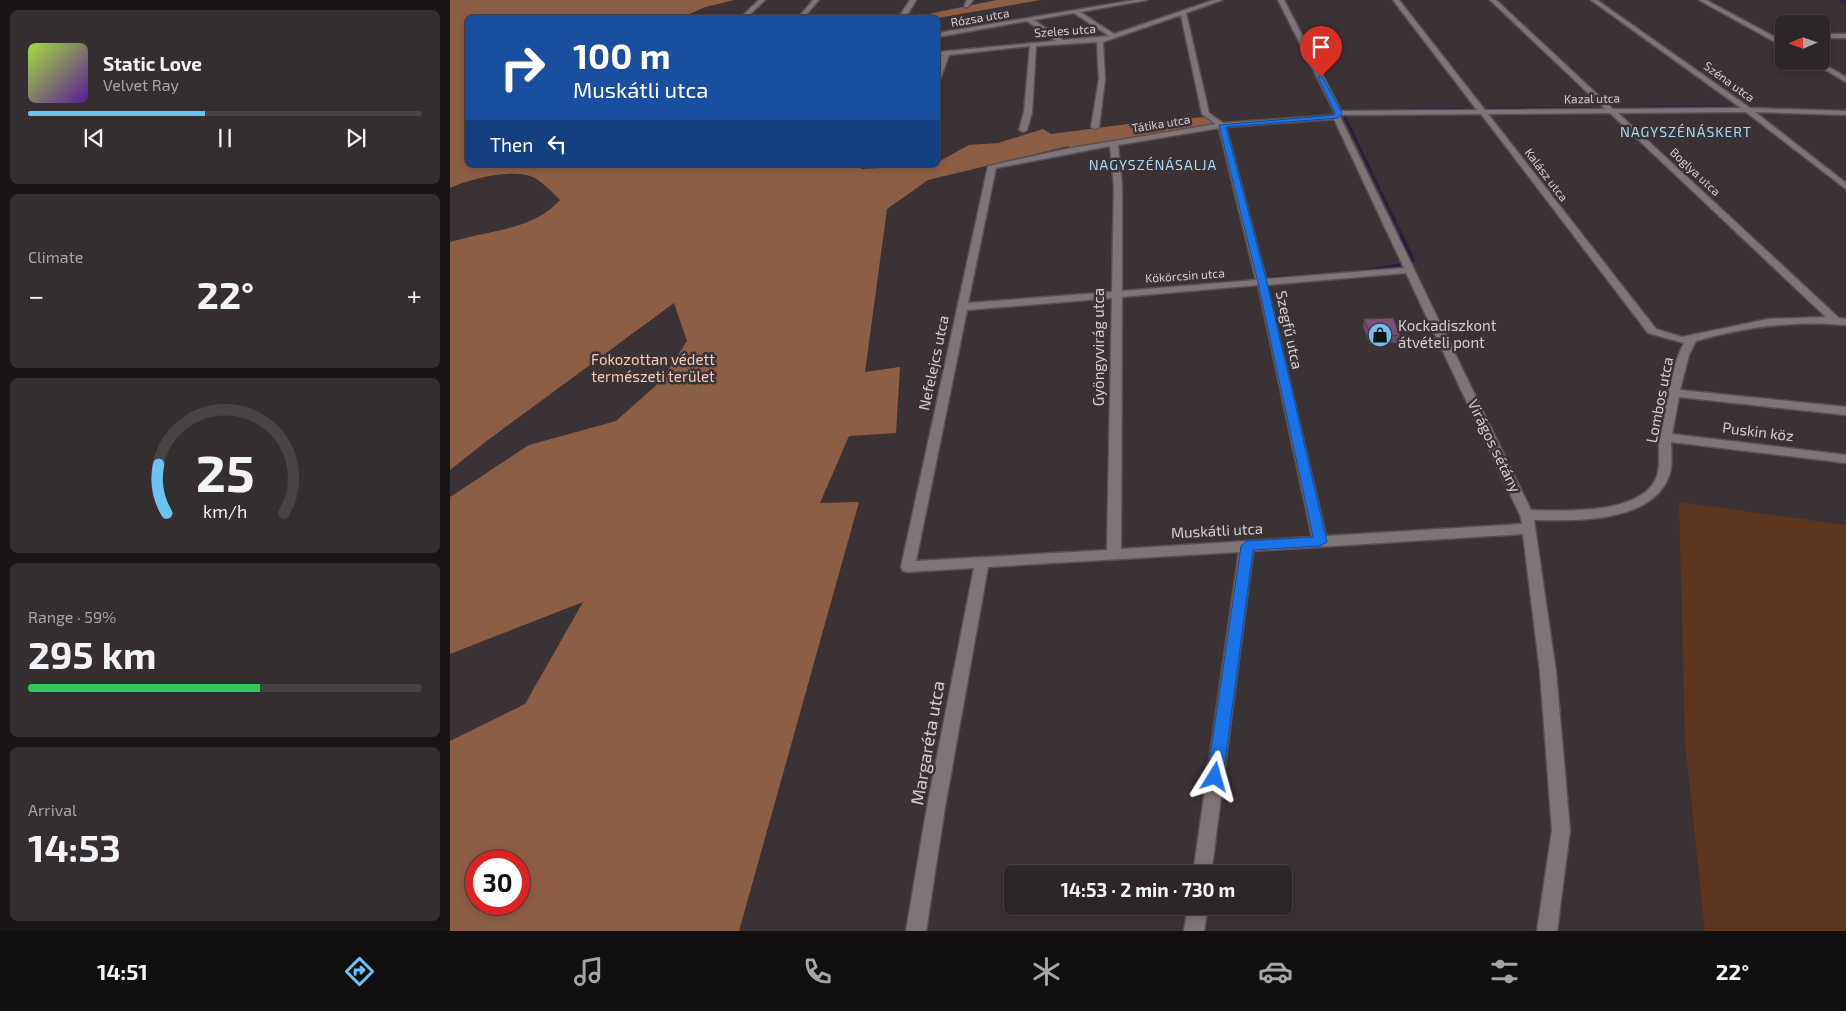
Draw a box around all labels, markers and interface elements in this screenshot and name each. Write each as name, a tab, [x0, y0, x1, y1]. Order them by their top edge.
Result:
street label: Rózsa utca	[949, 5, 1010, 29]
north arrow	[1775, 15, 1830, 70]
map controls	[1775, 15, 1830, 70]
street label: Szeles utca	[1034, 21, 1096, 39]
pin	[1300, 26, 1342, 77]
icon: arrive	[1307, 33, 1335, 61]
text: 100 m	[573, 34, 671, 76]
icon: right	[490, 35, 555, 100]
text: Static Love	[103, 52, 202, 75]
street label: Széna utca	[1701, 58, 1758, 104]
text: Velvet Ray	[103, 75, 179, 94]
text: Muskátli utca	[573, 76, 708, 102]
street label: Kazal utca	[1564, 91, 1620, 105]
street label: Tátika utca	[1130, 111, 1191, 135]
district label: NAGYSZÉNÁSKERT	[1620, 123, 1752, 140]
icon: previous	[80, 124, 108, 152]
icon: pause	[211, 124, 239, 152]
icon: next	[342, 124, 370, 152]
icon: left	[543, 130, 571, 158]
text: Then	[490, 133, 533, 156]
street label: Boglya utca	[1668, 144, 1724, 198]
street label: Kalász utca	[1522, 145, 1571, 204]
district label: NAGYSZÉNÁSALJA	[1089, 156, 1217, 173]
text: Climate	[28, 247, 83, 266]
street label: Kökörcsin utca	[1145, 265, 1225, 285]
text: 22°	[197, 271, 254, 317]
text: −	[28, 278, 44, 312]
text: +	[407, 278, 422, 312]
street label: Gyöngyvirág utca	[1089, 288, 1107, 406]
street label: Szegfű utca	[1273, 289, 1307, 371]
street label: Nefelejcs utca	[914, 314, 953, 412]
place label: Kockadiszkont átvételi pont	[1398, 316, 1497, 351]
shop icon: Kockadiszkont átvételi pont	[1367, 322, 1393, 348]
park label: Fokozottan védett természeti terület	[591, 350, 715, 385]
street label: Lombos utca	[1642, 355, 1676, 444]
street label: Virágos sétány	[1465, 396, 1525, 495]
street label: Puskin köz	[1721, 418, 1795, 444]
text: 25	[196, 440, 254, 502]
text: km/h	[203, 500, 247, 522]
street label: Muskátli utca	[1170, 519, 1263, 541]
text: Range · 59%	[28, 607, 116, 626]
text: 295 km	[28, 631, 156, 677]
street label: Margaréta utca	[905, 679, 949, 807]
position arrow	[1188, 750, 1240, 802]
text: Arrival	[28, 800, 77, 819]
text: 14:53	[28, 824, 121, 870]
speed limit sign: 30	[465, 850, 530, 915]
text: 14:53 · 2 min · 730 m	[1061, 878, 1235, 901]
icon: directions	[342, 954, 377, 989]
icon: music	[571, 954, 606, 989]
icon: phone	[800, 954, 835, 989]
icon: climate	[1029, 954, 1064, 989]
icon: car	[1258, 954, 1293, 989]
icon: filters	[1487, 954, 1522, 989]
text: 14:51	[97, 958, 148, 984]
text: 22°	[1716, 958, 1749, 984]

